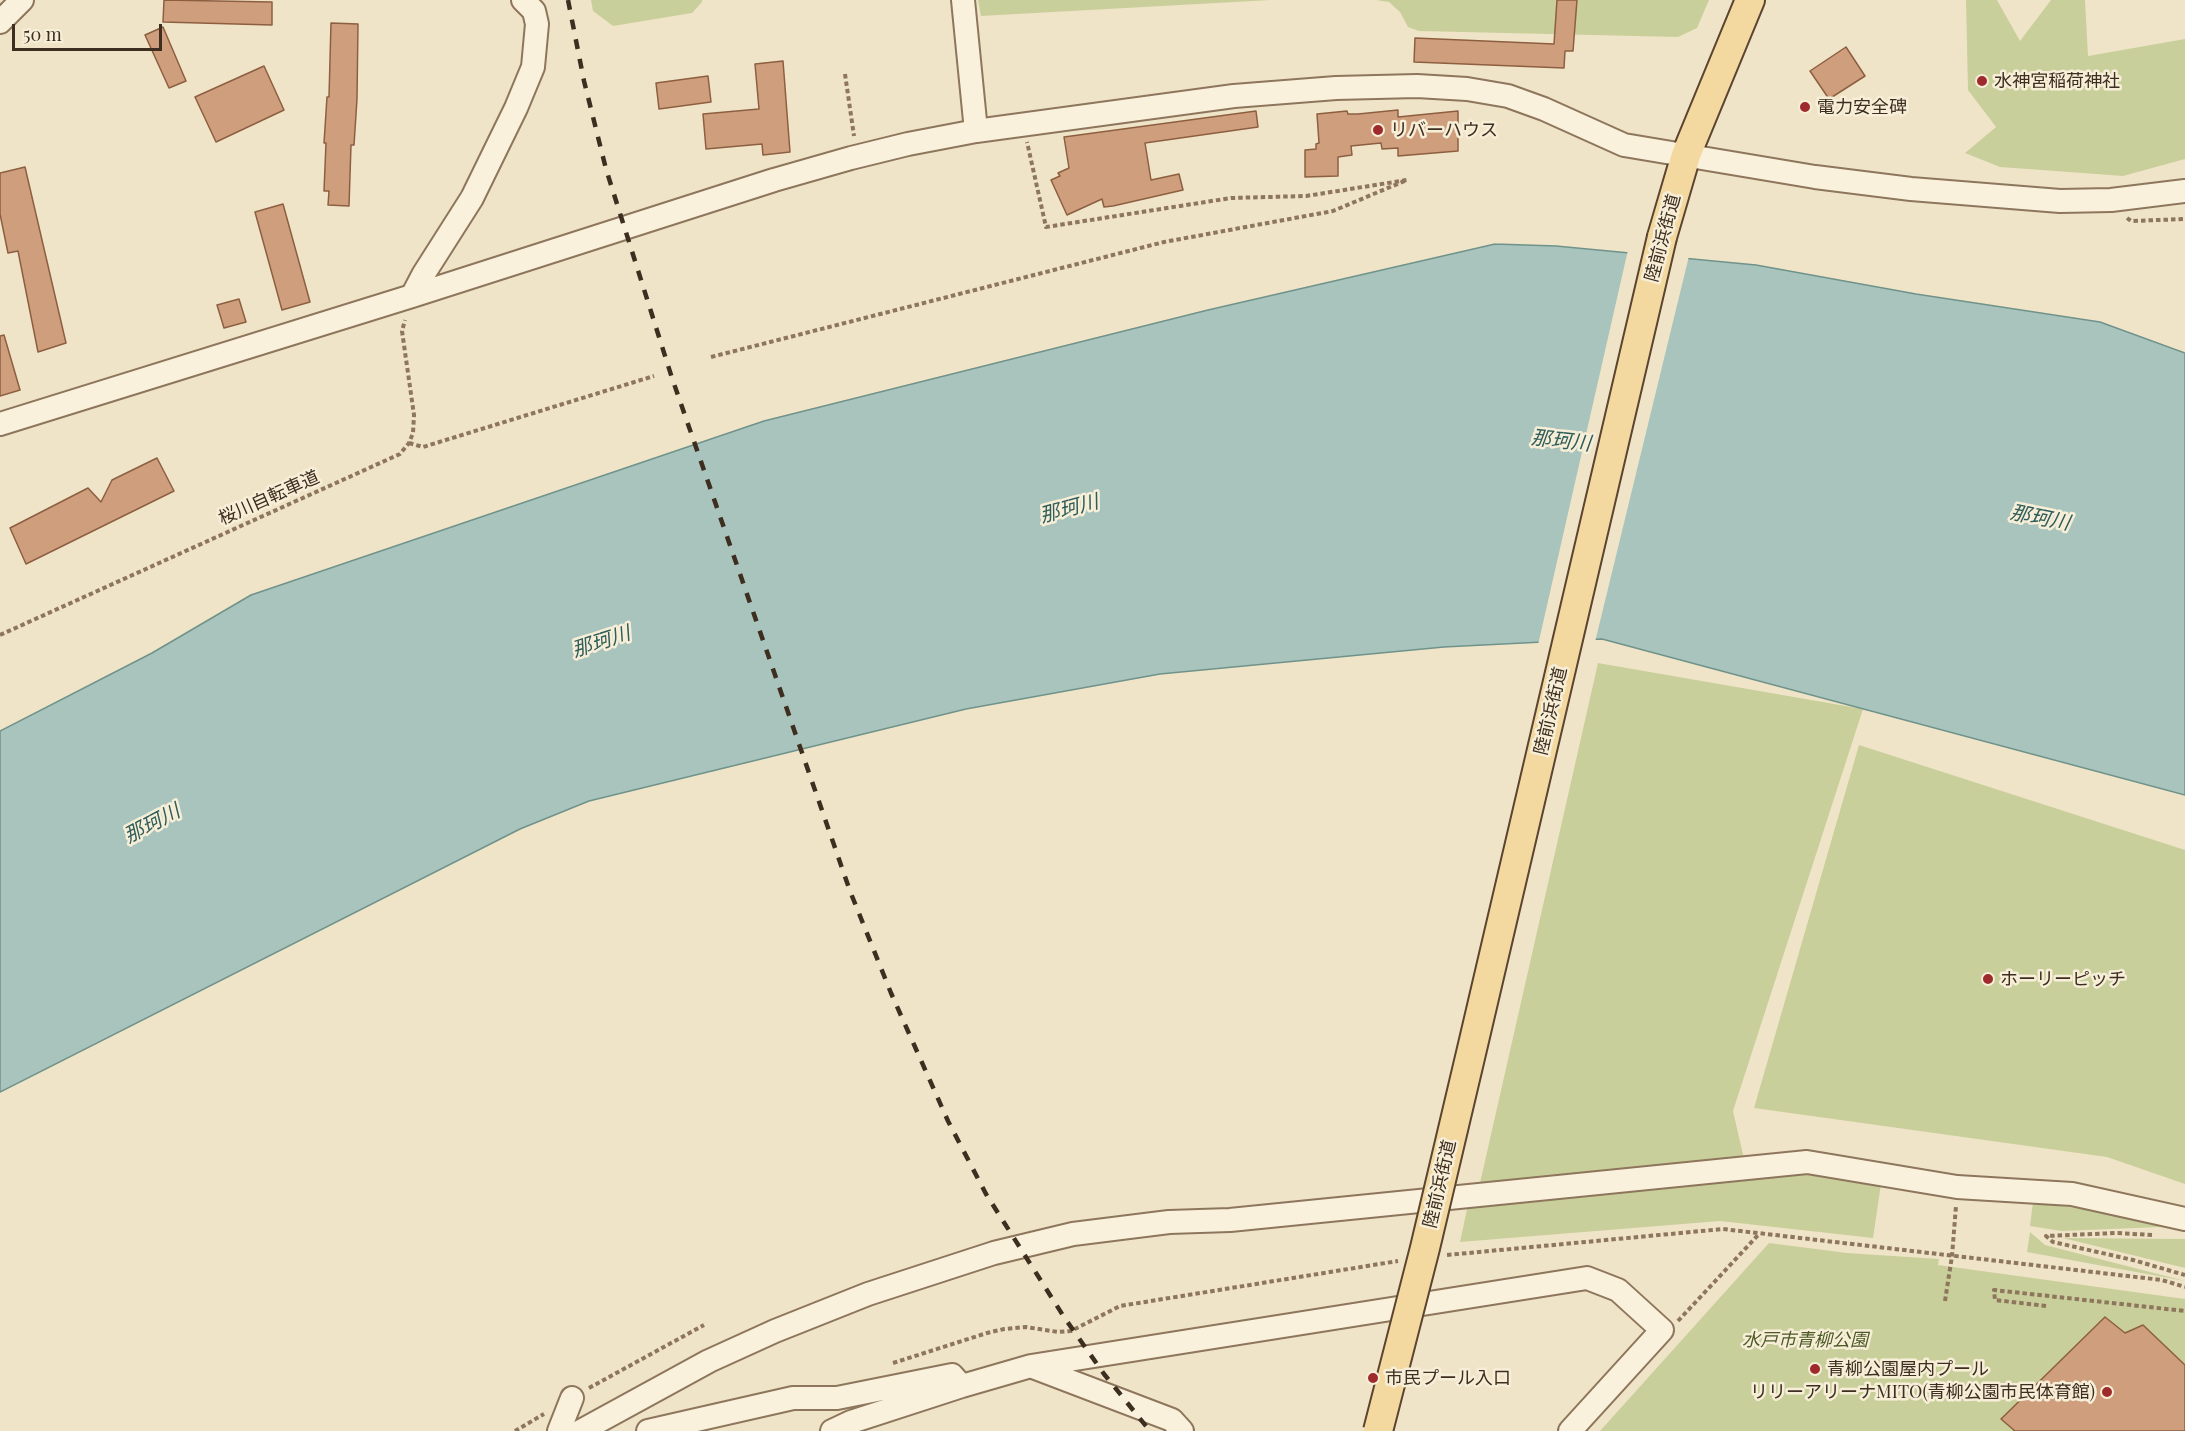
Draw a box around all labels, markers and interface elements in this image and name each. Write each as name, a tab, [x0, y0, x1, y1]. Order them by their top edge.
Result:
scale bar	[15, 12, 165, 50]
text: 50 m	[23, 22, 62, 46]
place label: 水神宮稲荷神社	[1994, 70, 2120, 92]
marker: 水神宮稲荷神社	[1975, 74, 1989, 88]
place label: 電力安全碑	[1817, 96, 1907, 118]
marker: 電力安全碑	[1798, 100, 1812, 114]
place label: リバーハウス	[1390, 119, 1498, 141]
marker: リバーハウス	[1371, 123, 1385, 137]
street label: 陸前浜街道	[1641, 192, 1685, 284]
water label: 那珂川	[1530, 426, 1592, 456]
street label: 桜川自転車道	[215, 466, 323, 530]
water label: 那珂川	[1037, 490, 1101, 528]
water label: 那珂川	[2008, 500, 2072, 536]
water label: 那珂川	[569, 621, 633, 663]
street label: 陸前浜街道	[1530, 665, 1572, 757]
water label: 那珂川	[120, 799, 184, 849]
place label: ホーリーピッチ	[2000, 968, 2126, 990]
marker: ホーリーピッチ	[1981, 972, 1995, 986]
street label: 陸前浜街道	[1419, 1138, 1461, 1230]
park label: 水戸市青柳公園	[1742, 1329, 1868, 1351]
place label: 青柳公園屋内プール	[1827, 1358, 1989, 1380]
marker: 青柳公園屋内プール	[1808, 1362, 1822, 1376]
place label: 市民プール入口	[1385, 1367, 1511, 1389]
marker: 市民プール入口	[1366, 1371, 1380, 1385]
place label: リリーアリーナMITO(青柳公園市民体育館)	[1750, 1381, 2095, 1403]
marker: リリーアリーナMITO(青柳公園市民体育館)	[2100, 1385, 2114, 1399]

